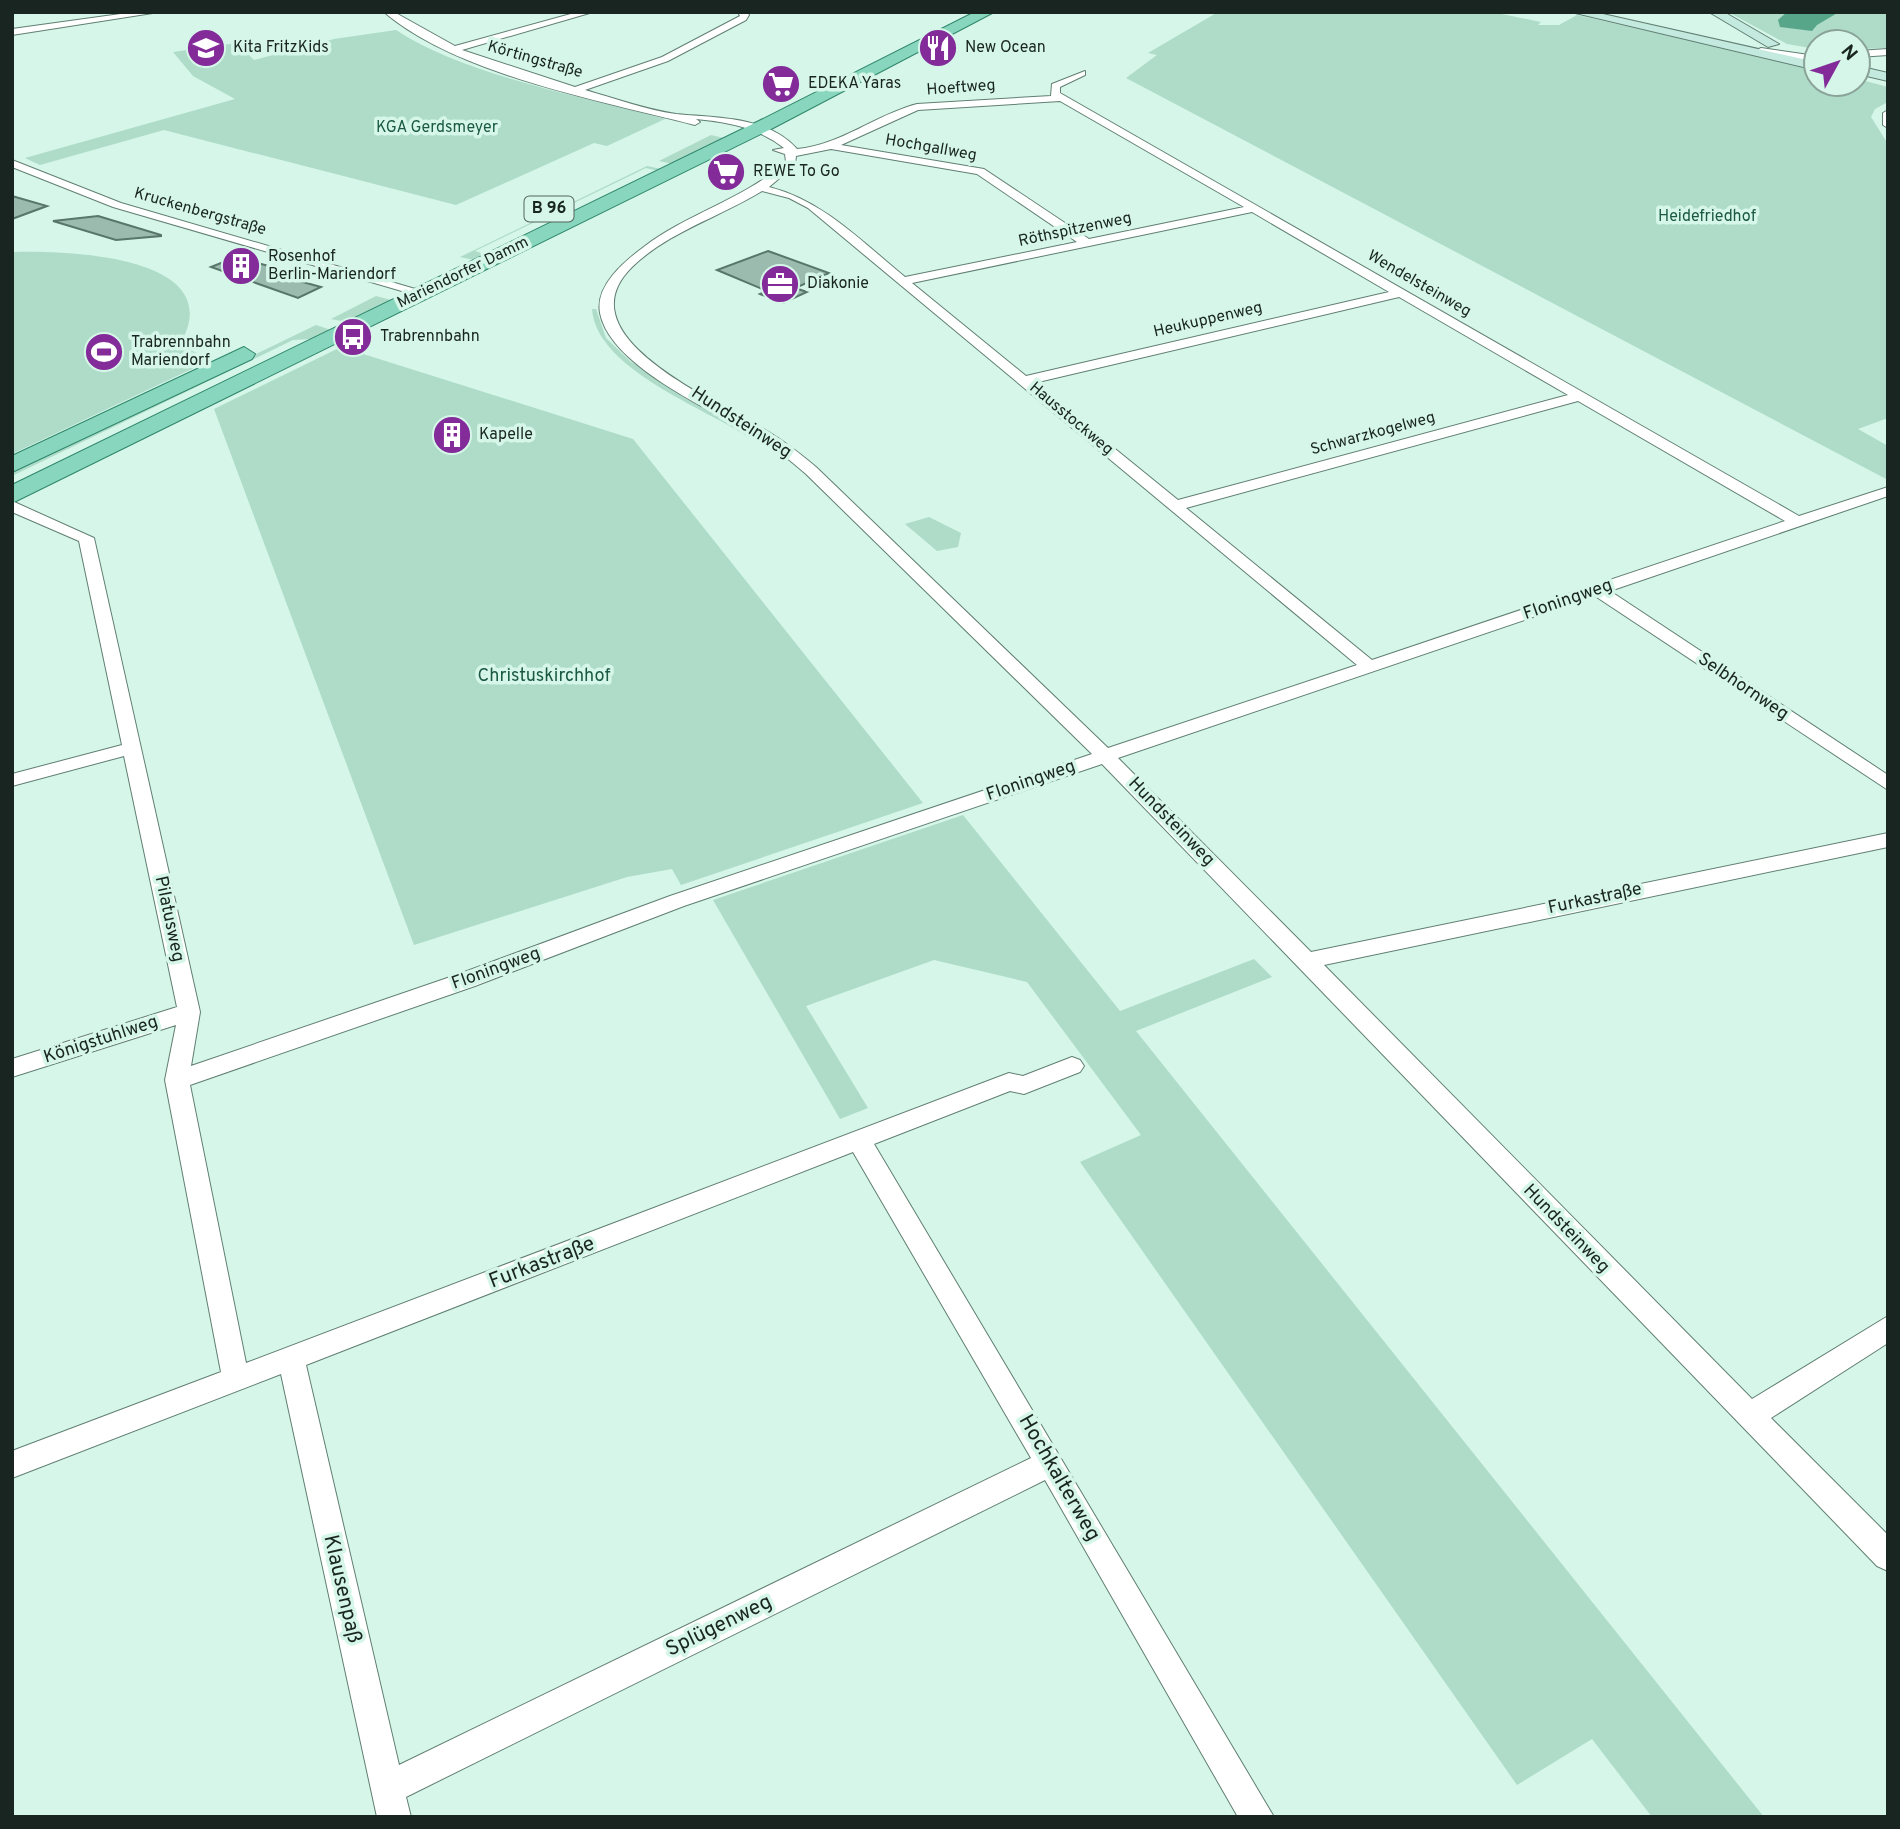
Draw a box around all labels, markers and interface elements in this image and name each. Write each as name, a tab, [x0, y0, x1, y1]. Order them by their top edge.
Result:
school or university icon: Kita FritzKids	[185, 27, 227, 69]
restaurant icon: New Ocean	[917, 27, 959, 69]
north arrow	[1802, 28, 1872, 98]
street label: Körtingstraße	[485, 37, 585, 83]
place label: Kita FritzKids	[233, 38, 329, 58]
place label: New Ocean	[965, 38, 1046, 58]
text: N	[1835, 40, 1862, 66]
supermarket icon: EDEKA Yaras	[760, 63, 802, 105]
place label: EDEKA Yaras	[808, 74, 901, 94]
street label: Hoeftweg	[926, 76, 996, 100]
park label: KGA Gerdsmeyer	[376, 118, 498, 138]
street label: Hochgallweg	[884, 130, 978, 166]
supermarket icon: REWE To Go	[705, 151, 747, 193]
place label: REWE To Go	[753, 162, 840, 182]
street label: Kruckenbergstraße	[132, 184, 268, 240]
road number: B 96	[524, 196, 574, 222]
park label: Heidefriedhof	[1658, 207, 1757, 227]
street label: Röthspitzenweg	[1016, 208, 1134, 252]
street label: Mariendorfer Damm	[394, 233, 532, 313]
building icon: Rosenhof Berlin-Mariendorf	[220, 245, 262, 287]
street label: Wendelsteinweg	[1363, 246, 1475, 322]
place label: Rosenhof Berlin-Mariendorf	[268, 247, 396, 285]
office icon: Diakonie	[759, 263, 801, 305]
place label: Diakonie	[807, 274, 869, 294]
street label: Heukuppenweg	[1152, 298, 1264, 342]
bus stop icon: Trabrennbahn	[332, 316, 374, 358]
place label: Trabrennbahn	[380, 327, 480, 347]
sports icon: Trabrennbahn Mariendorf	[83, 331, 125, 373]
place label: Trabrennbahn Mariendorf	[131, 333, 231, 371]
street label: Hausstockweg	[1025, 378, 1117, 460]
street label: Hundsteinweg	[686, 382, 796, 464]
street label: Schwarzkogelweg	[1308, 408, 1438, 460]
building icon: Kapelle	[431, 414, 473, 456]
place label: Kapelle	[479, 425, 533, 445]
street label: Floningweg	[1520, 574, 1616, 626]
street label: Selbhornweg	[1693, 648, 1793, 726]
park label: Christuskirchhof	[478, 665, 610, 688]
street label: Floningweg	[983, 755, 1079, 807]
street label: Hundsteinweg	[1123, 773, 1219, 871]
street label: Pilatusweg	[149, 874, 189, 964]
street label: Furkastraße	[1546, 878, 1644, 920]
street label: Floningweg	[448, 942, 544, 996]
street label: Königstuhlweg	[41, 1011, 161, 1069]
street label: Hundsteinweg	[1518, 1180, 1614, 1278]
street label: Furkastraße	[485, 1230, 599, 1296]
street label: Hochkalterweg	[1012, 1410, 1106, 1546]
street label: Klausenpaß	[316, 1532, 368, 1646]
street label: Splügenweg	[661, 1589, 777, 1663]

